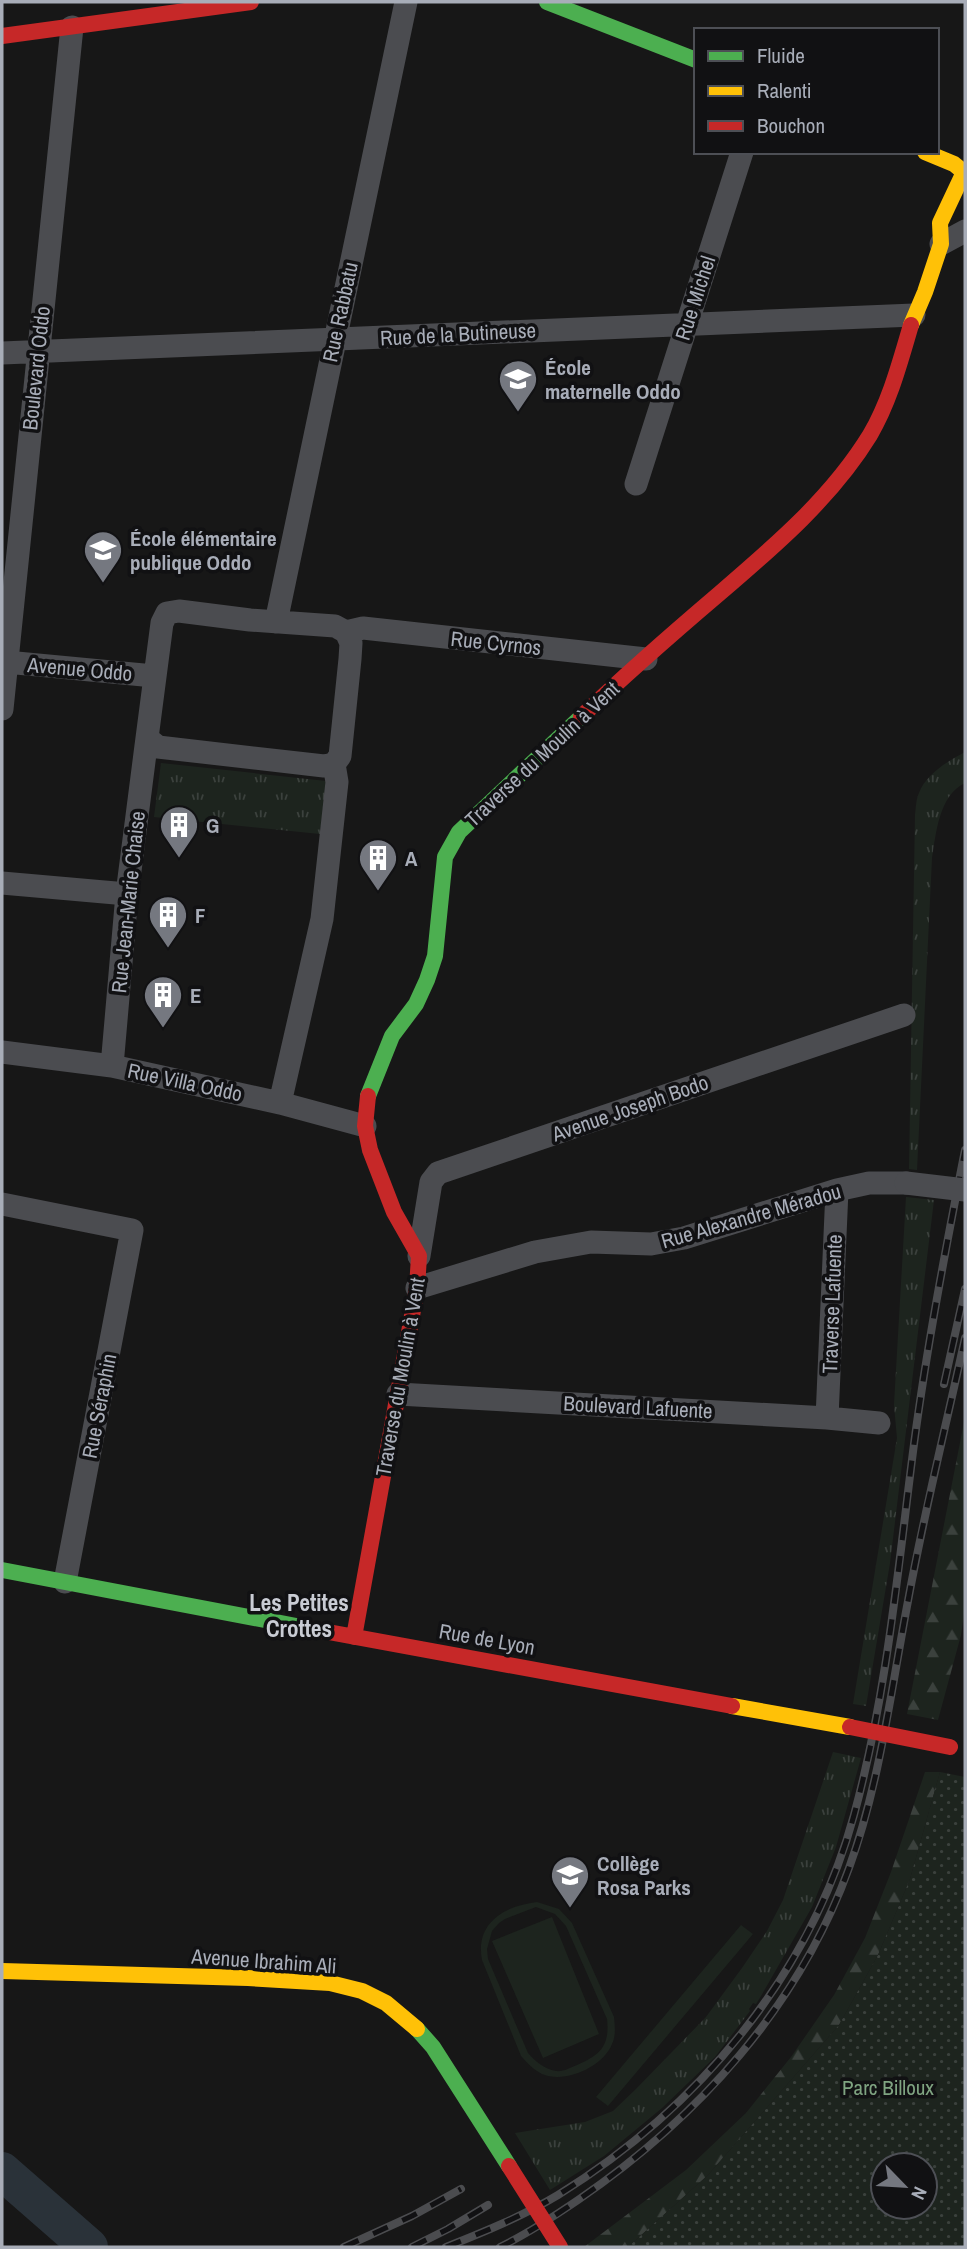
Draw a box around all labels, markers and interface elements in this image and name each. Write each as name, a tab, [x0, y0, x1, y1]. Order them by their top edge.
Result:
legend	[694, 28, 939, 154]
text: Fluide	[757, 41, 805, 70]
text: Ralenti	[757, 76, 812, 105]
text: Bouchon	[757, 111, 825, 140]
street label: Rue Michel	[668, 252, 722, 344]
street label: Rue Rabbatu	[315, 259, 365, 365]
street label: Boulevard Oddo	[15, 305, 57, 431]
street label: Rue de la Butineuse	[379, 315, 537, 353]
place label: École maternelle Oddo	[545, 353, 681, 406]
school or university icon: École maternelle Oddo	[497, 358, 539, 413]
place label: École élémentaire publique Oddo	[130, 524, 276, 577]
school or university icon: École élémentaire publique Oddo	[82, 529, 124, 584]
street label: Rue Cyrnos	[449, 624, 543, 662]
street label: Avenue Oddo	[25, 650, 134, 688]
street label: Traverse du Moulin à Vent	[458, 675, 626, 833]
building icon: G	[158, 804, 200, 859]
street label: Rue Jean-Marie Chaise	[104, 810, 152, 994]
place label: G	[206, 811, 219, 840]
building icon: A	[357, 837, 399, 892]
place label: A	[405, 844, 418, 873]
building icon: F	[147, 894, 189, 949]
place label: F	[195, 901, 206, 930]
building icon: E	[142, 974, 184, 1029]
place label: E	[190, 981, 202, 1010]
street label: Rue Villa Oddo	[125, 1056, 245, 1108]
street label: Avenue Joseph Bodo	[547, 1068, 712, 1149]
street label: Rue Alexandre Méradou	[658, 1176, 844, 1256]
street label: Traverse Lafuente	[815, 1234, 849, 1374]
street label: Traverse du Moulin à Vent	[368, 1275, 432, 1479]
street label: Rue Séraphin	[75, 1351, 123, 1461]
street label: Boulevard Lafuente	[563, 1389, 713, 1425]
district label: Les Petites Crottes	[249, 1587, 349, 1644]
street label: Rue de Lyon	[437, 1616, 537, 1662]
place label: Collège Rosa Parks	[597, 1849, 691, 1902]
school or university icon: Collège Rosa Parks	[549, 1854, 591, 1909]
street label: Avenue Ibrahim Ali	[190, 1941, 337, 1981]
park label: Parc Billoux	[842, 2073, 934, 2102]
north arrow	[869, 2151, 939, 2221]
text: N	[905, 2183, 934, 2204]

